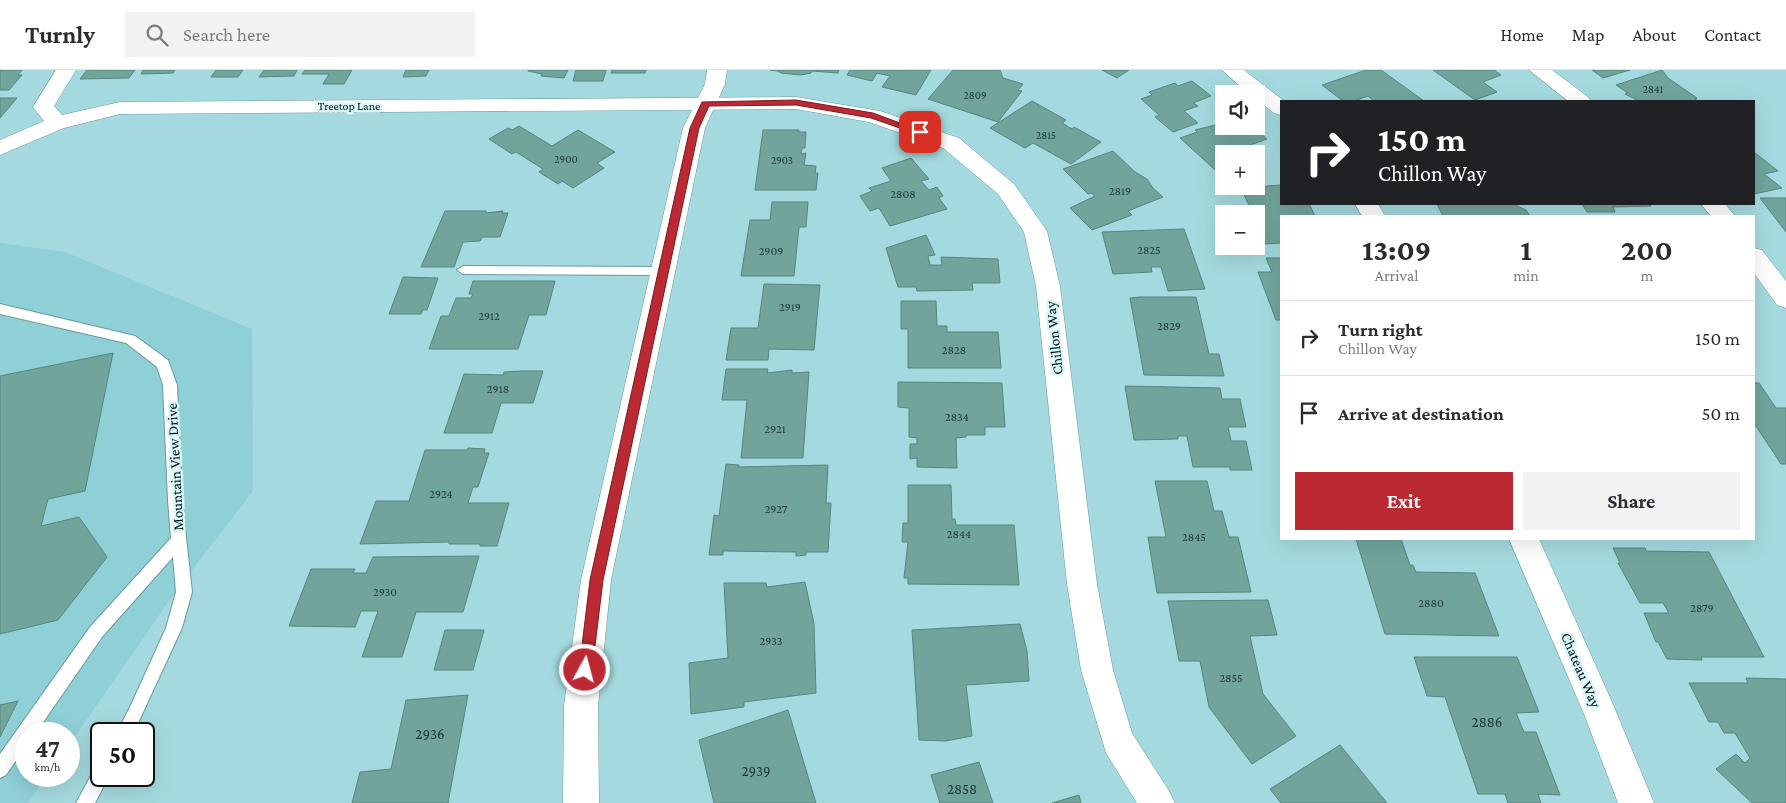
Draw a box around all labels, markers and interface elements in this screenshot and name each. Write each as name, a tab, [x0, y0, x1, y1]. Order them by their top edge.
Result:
search box	[125, 12, 475, 57]
text: Turnly	[25, 21, 95, 48]
icon: search	[143, 21, 171, 49]
text: Search here	[183, 24, 270, 45]
text: Home	[1501, 25, 1544, 45]
text: Map	[1572, 25, 1604, 45]
text: About	[1632, 25, 1676, 45]
text: Contact	[1704, 25, 1761, 45]
house number: 2841	[1643, 83, 1664, 95]
map controls	[1215, 85, 1265, 255]
button: sound	[1215, 85, 1265, 135]
house number: 2809	[964, 89, 986, 101]
street label: Treetop Lane	[318, 99, 380, 113]
pin	[899, 111, 941, 153]
icon: arrive	[906, 118, 934, 146]
icon: right	[1295, 120, 1360, 185]
text: 150 m	[1378, 120, 1466, 159]
house number: 2815	[1036, 129, 1056, 141]
button: +	[1215, 145, 1265, 195]
house number: 2900	[554, 153, 578, 165]
house number: 2903	[771, 154, 793, 166]
text: Chillon Way	[1378, 161, 1486, 186]
house number: 2819	[1109, 184, 1131, 198]
house number: 2808	[890, 187, 916, 201]
button: −	[1215, 205, 1265, 255]
text: 13:09	[1362, 233, 1431, 266]
text: 1	[1520, 233, 1532, 266]
text: 200	[1621, 233, 1673, 266]
house number: 2825	[1137, 243, 1161, 257]
house number: 2909	[759, 244, 783, 258]
text: Arrival	[1375, 267, 1418, 284]
text: min	[1513, 267, 1539, 284]
text: m	[1640, 267, 1653, 284]
house number: 2919	[779, 300, 801, 314]
street label: Chillon Way	[1042, 300, 1067, 376]
house number: 2912	[478, 309, 500, 323]
house number: 2829	[1157, 319, 1181, 333]
text: Turn right	[1338, 319, 1423, 340]
icon: right	[1295, 324, 1323, 352]
text: 150 m	[1695, 328, 1740, 349]
text: Chillon Way	[1338, 340, 1417, 357]
house number: 2828	[942, 343, 966, 357]
house number: 2918	[487, 382, 509, 396]
icon: arrive	[1295, 399, 1323, 427]
street label: Mountain View Drive	[164, 402, 186, 531]
text: Arrive at destination	[1338, 403, 1504, 424]
text: 50 m	[1701, 403, 1740, 424]
house number: 2834	[945, 410, 969, 424]
house number: 2921	[764, 422, 786, 436]
button: Exit	[1295, 472, 1513, 530]
button: Share	[1523, 472, 1740, 530]
house number: 2924	[429, 487, 453, 501]
house number: 2927	[765, 502, 788, 516]
house number: 2844	[947, 527, 971, 541]
house number: 2845	[1182, 530, 1206, 544]
house number: 2930	[373, 585, 397, 599]
house number: 2880	[1418, 596, 1444, 610]
house number: 2879	[1690, 601, 1714, 615]
street label: Chateau Way	[1557, 630, 1604, 710]
house number: 2933	[760, 634, 783, 648]
position arrow	[558, 643, 610, 695]
house number: 2855	[1219, 671, 1243, 685]
house number: 2886	[1472, 714, 1502, 730]
speed limit sign: 50	[90, 722, 155, 787]
house number: 2936	[415, 726, 445, 742]
text: 47	[35, 735, 60, 762]
text: km/h	[35, 760, 60, 774]
house number: 2939	[741, 763, 771, 779]
house number: 2858	[947, 781, 977, 797]

